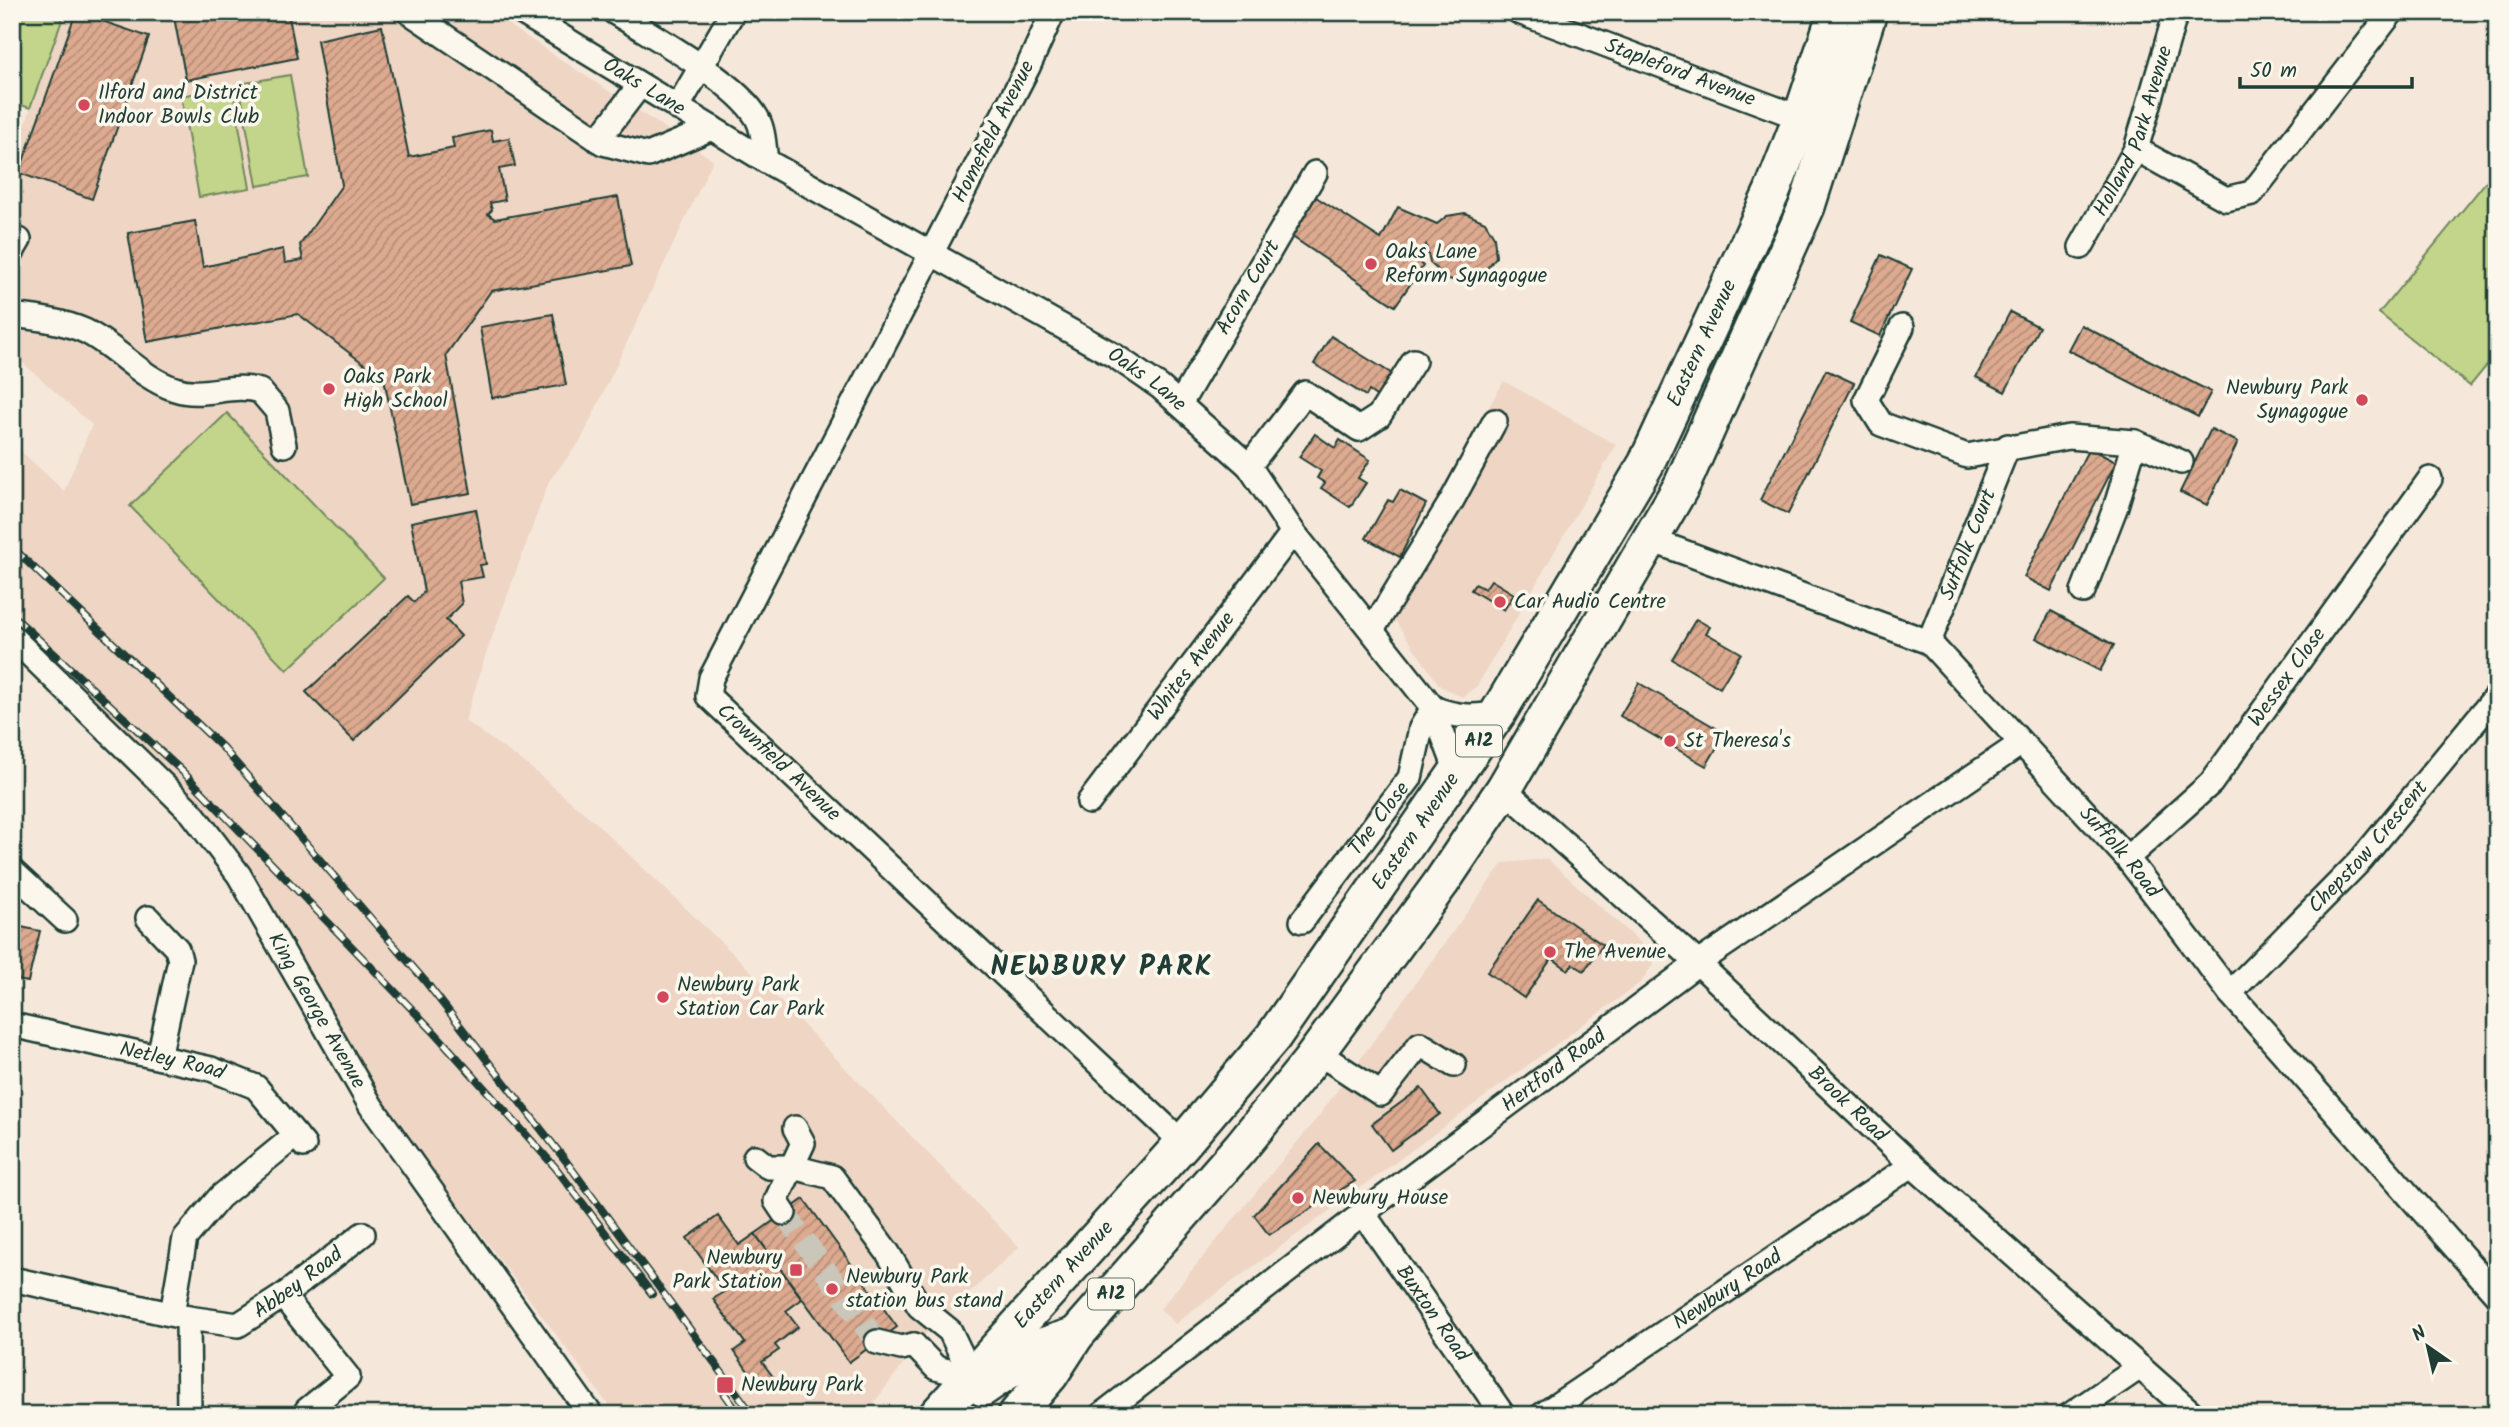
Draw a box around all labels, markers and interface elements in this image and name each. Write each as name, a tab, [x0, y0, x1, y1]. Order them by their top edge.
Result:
street label: Stapleford Avenue	[1600, 29, 1761, 116]
street label: Holland Park Avenue	[2085, 41, 2182, 223]
scale bar	[2240, 46, 2411, 90]
street label: Oaks Lane	[596, 49, 692, 125]
street label: Homefield Avenue	[944, 54, 1044, 209]
text: 50 m	[2250, 55, 2297, 88]
place label: Ilford and District Indoor Bowls Club	[98, 77, 259, 134]
marker: Ilford and District Indoor Bowls Club	[76, 97, 92, 113]
street label: Acorn Court	[1207, 233, 1289, 341]
place label: Oaks Lane Reform Synagogue	[1385, 236, 1548, 293]
marker: Oaks Lane Reform Synagogue	[1363, 256, 1379, 272]
street label: Eastern Avenue	[1658, 274, 1746, 412]
street label: Oaks Lane	[1101, 338, 1194, 420]
place label: Oaks Park High School	[343, 361, 448, 418]
place label: Newbury Park Synagogue	[2226, 372, 2349, 429]
marker: Oaks Park High School	[321, 381, 337, 397]
marker: Newbury Park Synagogue	[2354, 392, 2370, 408]
street label: Suffolk Court	[1931, 483, 2006, 605]
place label: Car Audio Centre	[1514, 586, 1666, 619]
marker: Car Audio Centre	[1492, 594, 1508, 610]
street label: Whites Avenue	[1139, 604, 1244, 728]
street label: Wessex Close	[2240, 620, 2335, 734]
street label: Crownfield Avenue	[709, 695, 849, 830]
place label: St Theresa's	[1684, 725, 1791, 758]
road number: A12	[1456, 726, 1502, 756]
marker: St Theresa's	[1662, 733, 1678, 749]
street label: Eastern Avenue	[1363, 765, 1469, 897]
street label: Chepstow Crescent	[2300, 773, 2437, 921]
street label: The Close	[1340, 774, 1419, 863]
street label: Suffolk Road	[2071, 799, 2169, 906]
street label: King George Avenue	[259, 926, 375, 1096]
place label: The Avenue	[1564, 936, 1667, 969]
marker: The Avenue	[1542, 944, 1558, 960]
district label: NEWBURY PARK	[990, 945, 1214, 990]
place label: Newbury Park Station Car Park	[677, 969, 824, 1026]
marker: Newbury Park Station Car Park	[655, 989, 671, 1005]
street label: Hertford Road	[1494, 1020, 1614, 1121]
street label: Netley Road	[116, 1033, 230, 1090]
street label: Brook Road	[1800, 1058, 1895, 1151]
place label: Newbury House	[1312, 1182, 1449, 1215]
marker: Newbury House	[1290, 1190, 1306, 1206]
street label: Eastern Avenue	[1006, 1212, 1122, 1337]
street label: Abbey Road	[247, 1238, 351, 1327]
street label: Newbury Road	[1666, 1240, 1790, 1339]
place label: Newbury Park Station	[673, 1242, 782, 1299]
street label: Buxton Road	[1387, 1258, 1478, 1369]
place label: Newbury Park station bus stand	[846, 1261, 1003, 1318]
marker: Newbury Park Station	[788, 1262, 804, 1278]
road number: A12	[1088, 1278, 1134, 1310]
marker: Newbury Park station bus stand	[824, 1281, 840, 1297]
north arrow	[2394, 1312, 2464, 1382]
text: N	[2406, 1319, 2433, 1350]
place label: Newbury Park	[741, 1369, 863, 1402]
marker: Newbury Park	[715, 1375, 735, 1395]

